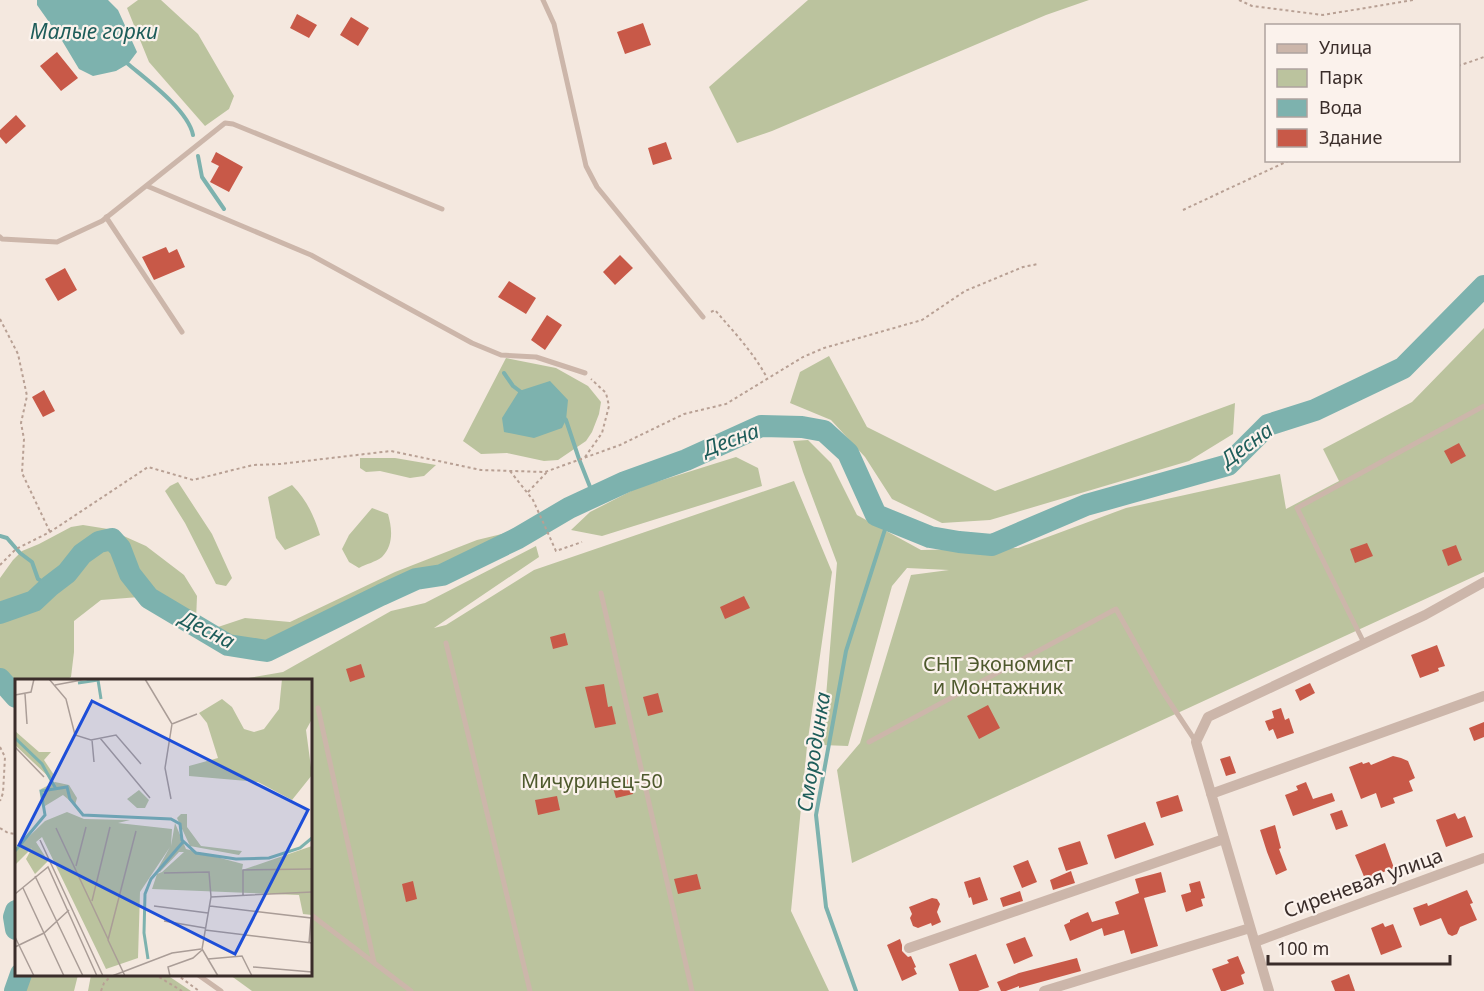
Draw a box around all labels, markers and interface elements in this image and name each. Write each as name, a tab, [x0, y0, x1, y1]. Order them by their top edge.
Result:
water label: Малые горки	[30, 17, 158, 45]
legend	[1265, 24, 1460, 162]
text: Улица	[1319, 35, 1372, 59]
text: Парк	[1319, 65, 1363, 89]
text: Вода	[1319, 95, 1362, 119]
text: Здание	[1319, 125, 1383, 149]
water label: Десна	[697, 416, 763, 463]
water label: Десна	[1213, 416, 1278, 474]
water label: Десна	[173, 603, 240, 655]
park label: СНТ Экономист и Монтажник	[923, 650, 1073, 700]
inset map	[15, 679, 312, 976]
water label: Смородинка	[790, 690, 836, 814]
park label: Мичуринец-50	[521, 767, 663, 794]
street label: Сиреневая улица	[1279, 841, 1446, 924]
scale bar	[1268, 928, 1450, 966]
text: 100 m	[1277, 936, 1329, 960]

